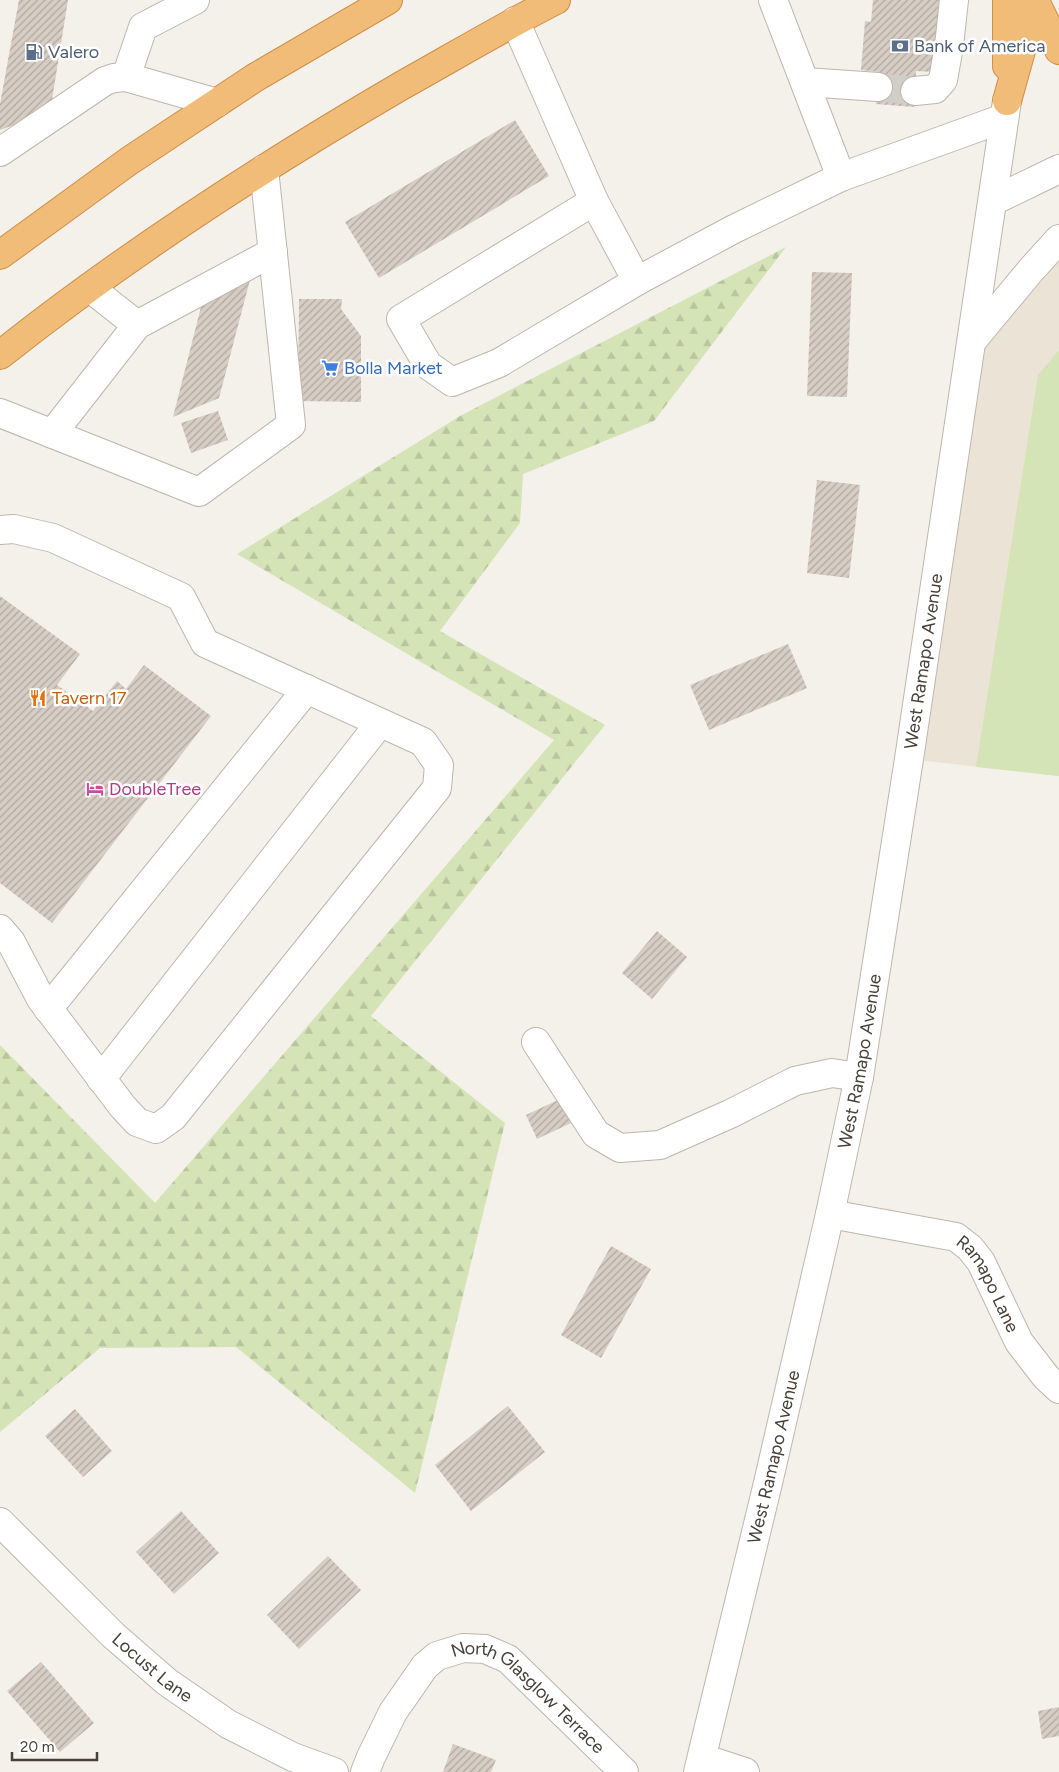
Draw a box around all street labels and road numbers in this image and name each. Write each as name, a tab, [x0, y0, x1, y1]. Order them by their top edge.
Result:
street label: West Ramapo Avenue	[900, 572, 948, 751]
street label: West Ramapo Avenue	[833, 972, 886, 1151]
street label: Ramapo Lane	[952, 1230, 1024, 1336]
street label: West Ramapo Avenue	[743, 1368, 805, 1546]
street label: Locust Lane	[108, 1628, 197, 1707]
street label: North Glasglow Terrace	[448, 1637, 609, 1758]

